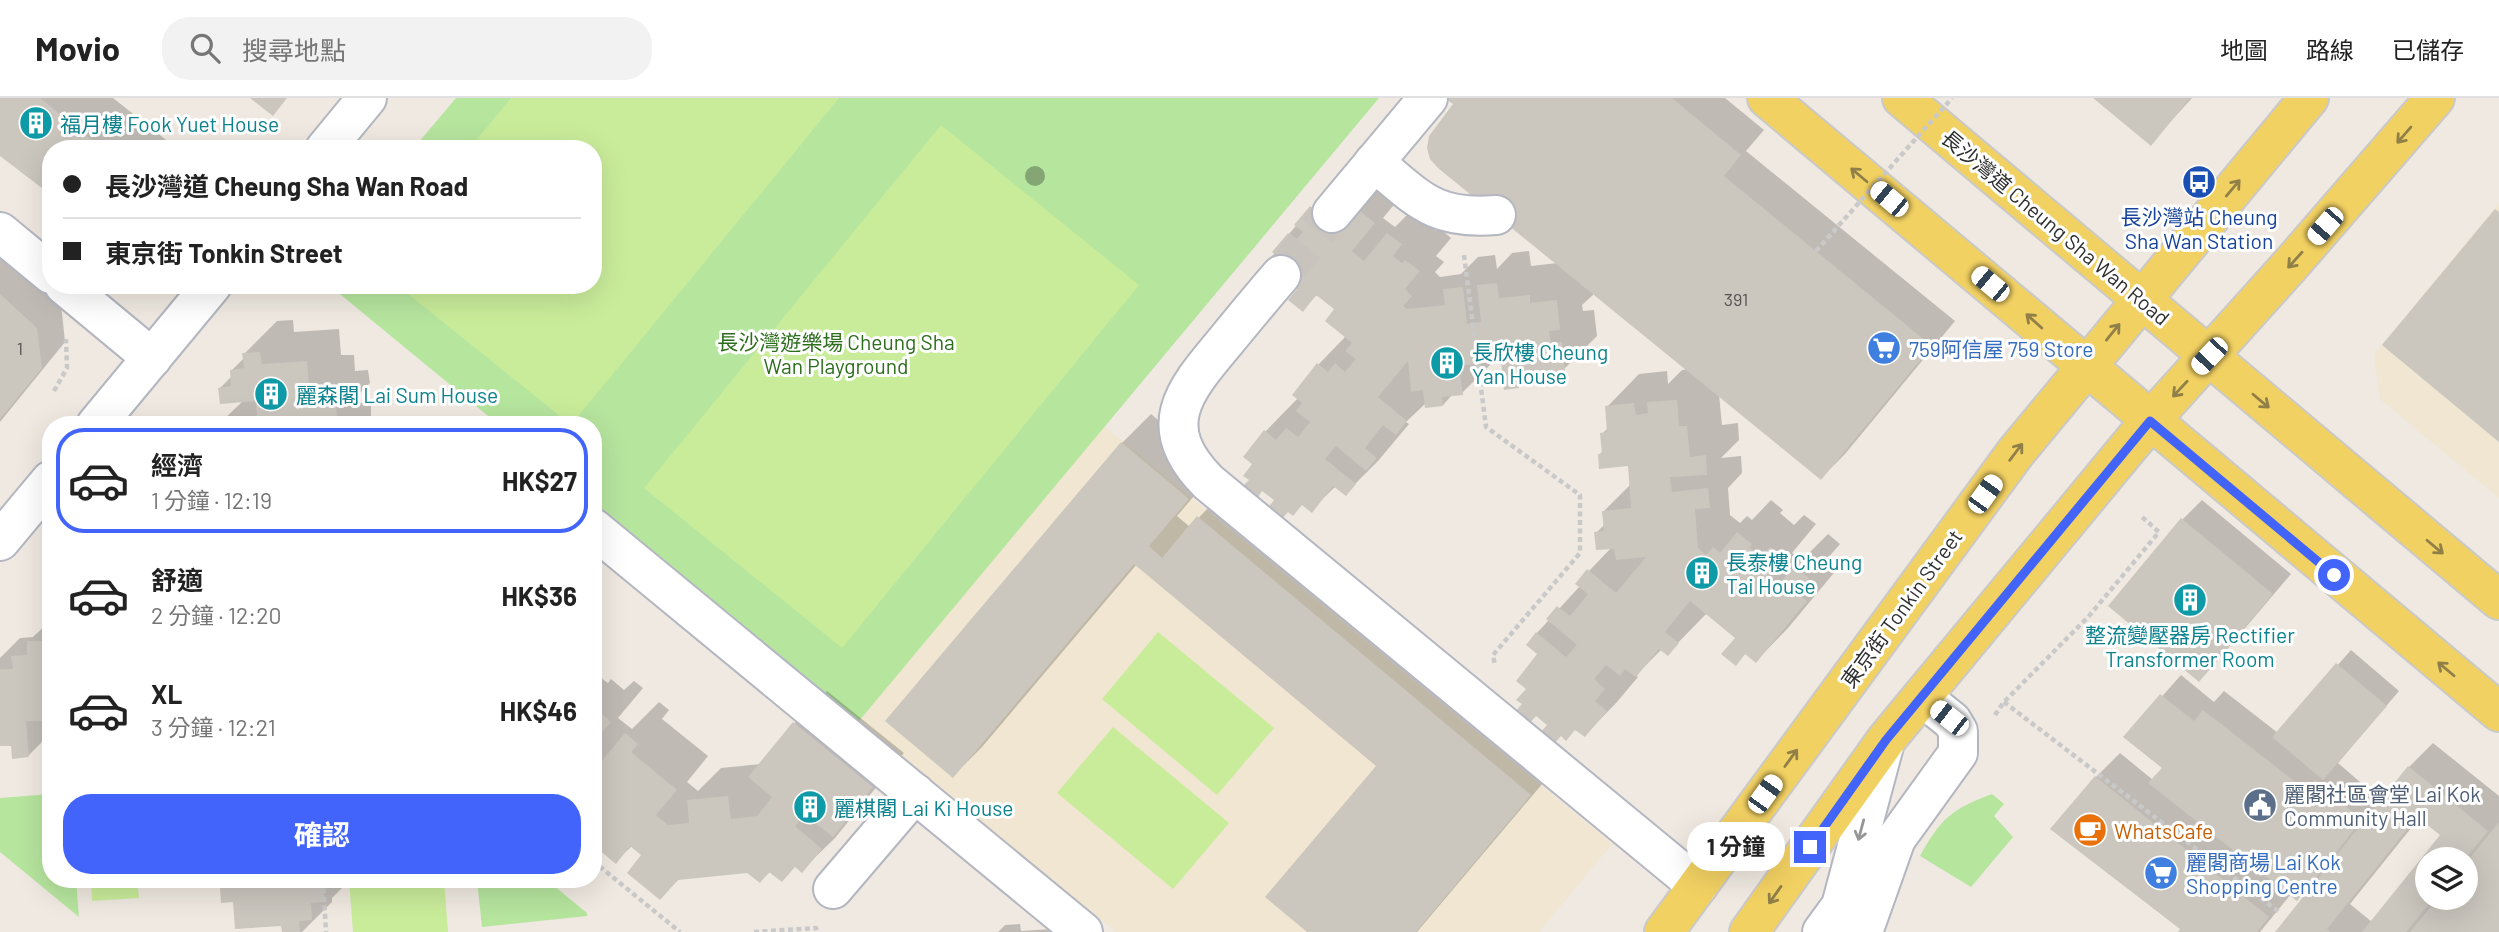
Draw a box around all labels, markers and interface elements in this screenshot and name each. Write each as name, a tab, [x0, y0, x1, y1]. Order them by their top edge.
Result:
search box	[162, 17, 652, 80]
text: Movio	[35, 28, 120, 68]
icon: search	[186, 29, 224, 67]
text: 搜尋地點	[242, 34, 346, 65]
text: 地圖	[2220, 35, 2268, 64]
text: 路線	[2306, 35, 2354, 64]
text: 已儲存	[2392, 35, 2464, 64]
building icon: 福月樓 Fook Yuet House	[17, 104, 55, 142]
place label: 福月樓 Fook Yuet House	[60, 111, 279, 136]
street label: 長沙灣道 Cheung Sha Wan Road	[1937, 124, 2175, 330]
one-way arrow	[2396, 126, 2412, 144]
bus stop icon: 長沙灣站 Cheung Sha Wan Station	[2180, 163, 2218, 201]
one-way arrow	[1851, 167, 1869, 183]
text: 長沙灣道 Cheung Sha Wan Road	[105, 170, 468, 201]
car	[1867, 177, 1912, 221]
one-way arrow	[2225, 180, 2241, 198]
car	[2304, 203, 2347, 249]
place label: 長沙灣站 Cheung Sha Wan Station	[2120, 204, 2278, 253]
text: 東京街 Tonkin Street	[105, 237, 343, 268]
one-way arrow	[2287, 251, 2303, 269]
car	[1968, 262, 2013, 306]
house number: 391	[1724, 288, 1748, 310]
one-way arrow	[2025, 313, 2043, 329]
one-way arrow	[2105, 323, 2121, 341]
park label: 長沙灣遊樂場 Cheung Sha Wan Playground	[717, 329, 955, 378]
supermarket icon: 759阿信屋 759 Store	[1865, 329, 1903, 367]
car	[2187, 333, 2232, 379]
place label: 759阿信屋 759 Store	[1909, 336, 2094, 361]
house number: 1	[17, 337, 23, 359]
place label: 長欣樓 Cheung Yan House	[1472, 339, 1608, 388]
building icon: 長欣樓 Cheung Yan House	[1428, 344, 1466, 382]
building icon: 麗森閣 Lai Sum House	[252, 375, 290, 413]
one-way arrow	[2171, 380, 2188, 397]
place label: 麗森閣 Lai Sum House	[296, 382, 498, 407]
one-way arrow	[2252, 393, 2270, 409]
one-way arrow	[2008, 443, 2023, 462]
icon: car	[67, 449, 130, 512]
text: 經濟	[151, 449, 203, 480]
text: HK$27	[502, 465, 577, 496]
car	[1965, 471, 2006, 517]
text: 1 分鐘 · 12:19	[151, 486, 272, 514]
street label: 東京街 Tonkin Street	[1835, 524, 1967, 692]
one-way arrow	[2426, 539, 2444, 555]
place label: 長泰樓 Cheung Tai House	[1726, 549, 1862, 598]
building icon: 長泰樓 Cheung Tai House	[1683, 554, 1721, 592]
route start	[2318, 559, 2350, 591]
icon: car	[67, 564, 130, 627]
text: 舒適	[151, 564, 203, 595]
text: HK$36	[502, 580, 577, 611]
building icon: 整流變壓器房 Rectifier Transformer Room	[2171, 581, 2209, 619]
text: 2 分鐘 · 12:20	[151, 601, 281, 629]
place label: 整流變壓器房 Rectifier Transformer Room	[2085, 622, 2295, 671]
one-way arrow	[2438, 661, 2456, 677]
text: XL	[151, 678, 182, 709]
icon: car	[67, 679, 130, 742]
text: HK$46	[500, 695, 577, 726]
car	[1926, 697, 1973, 739]
text: 3 分鐘 · 12:21	[151, 713, 276, 741]
one-way arrow	[1784, 749, 1799, 768]
car	[1745, 771, 1786, 817]
place label: 麗閣社區會堂 Lai Kok Community Hall	[2284, 781, 2481, 830]
public building icon: 麗閣社區會堂 Lai Kok Community Hall	[2241, 786, 2279, 824]
building icon: 麗棋閣 Lai Ki House	[791, 788, 829, 826]
button: 確認	[63, 794, 581, 874]
place label: 麗棋閣 Lai Ki House	[834, 795, 1014, 820]
cafe icon: WhatsCafe	[2071, 811, 2109, 849]
one-way arrow	[1854, 818, 1867, 840]
place label: WhatsCafe	[2114, 818, 2213, 843]
callout: 1 分鐘	[1688, 822, 1786, 872]
route end	[1794, 831, 1826, 863]
text: 1 分鐘	[1707, 832, 1765, 860]
map controls	[2415, 847, 2478, 910]
button: layers	[2415, 847, 2478, 910]
place label: 麗閣商場 Lai Kok Shopping Centre	[2186, 849, 2341, 898]
supermarket icon: 麗閣商場 Lai Kok Shopping Centre	[2142, 854, 2180, 892]
one-way arrow	[1768, 885, 1782, 904]

